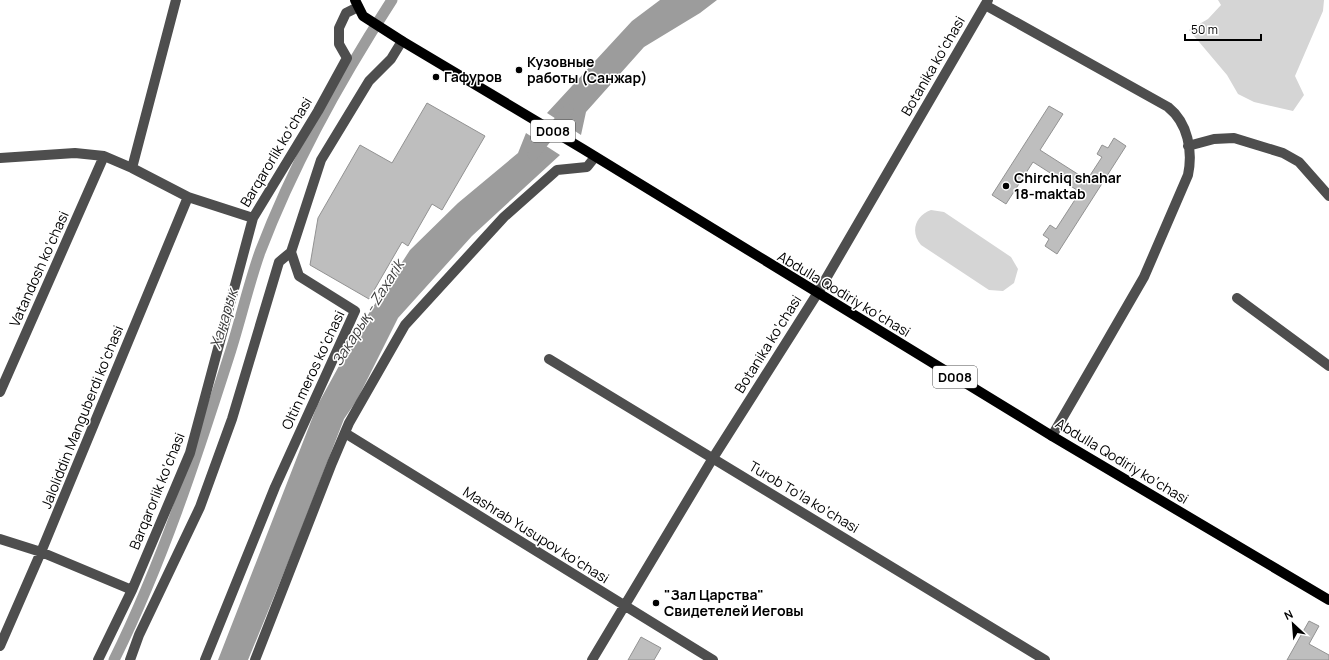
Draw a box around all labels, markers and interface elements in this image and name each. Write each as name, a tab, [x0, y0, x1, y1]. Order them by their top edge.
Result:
street label: Botanika ko‘chasi	[896, 13, 969, 119]
scale bar	[1185, 16, 1261, 42]
text: 50 m	[1191, 21, 1218, 38]
place label: Кузовные работы (Санжар)	[527, 52, 647, 87]
marker: Кузовные работы (Санжар)	[514, 65, 524, 75]
place label: Гафуров	[444, 67, 502, 86]
marker: Гафуров	[431, 72, 441, 82]
street label: Barqarorlik ko‘chasi	[235, 93, 316, 210]
road number: D008	[531, 120, 575, 142]
place label: Chirchiq shahar 18-maktab	[1014, 168, 1122, 203]
marker: Chirchiq shahar 18-maktab	[1001, 181, 1011, 191]
street label: Vatandosh ko‘chasi	[4, 208, 73, 330]
street label: Abdulla Qodiriy ko‘chasi	[774, 246, 914, 341]
water label: Закарық - Zaxarik	[327, 254, 410, 370]
water label: Ханарык	[205, 284, 243, 351]
street label: Botanika ko‘chasi	[730, 291, 805, 396]
street label: Oltin meros ko‘chasi	[277, 307, 348, 432]
street label: Jaloliddin Manguberdi ko‘chasi	[36, 322, 127, 511]
road number: D008	[933, 366, 977, 388]
street label: Abdulla Qodiriy ko‘chasi	[1052, 413, 1192, 508]
street label: Barqarorlik ko‘chasi	[124, 429, 189, 552]
street label: Turob To‘la ko‘chasi	[746, 456, 863, 537]
street label: Mashrab Yusupov ko‘chasi	[460, 482, 613, 587]
place label: "Зал Царства" Свидетелей Иеговы	[664, 585, 804, 620]
marker: "Зал Царства" Свидетелей Иеговы	[651, 598, 661, 608]
north arrow	[1273, 604, 1313, 644]
text: N	[1282, 606, 1295, 623]

